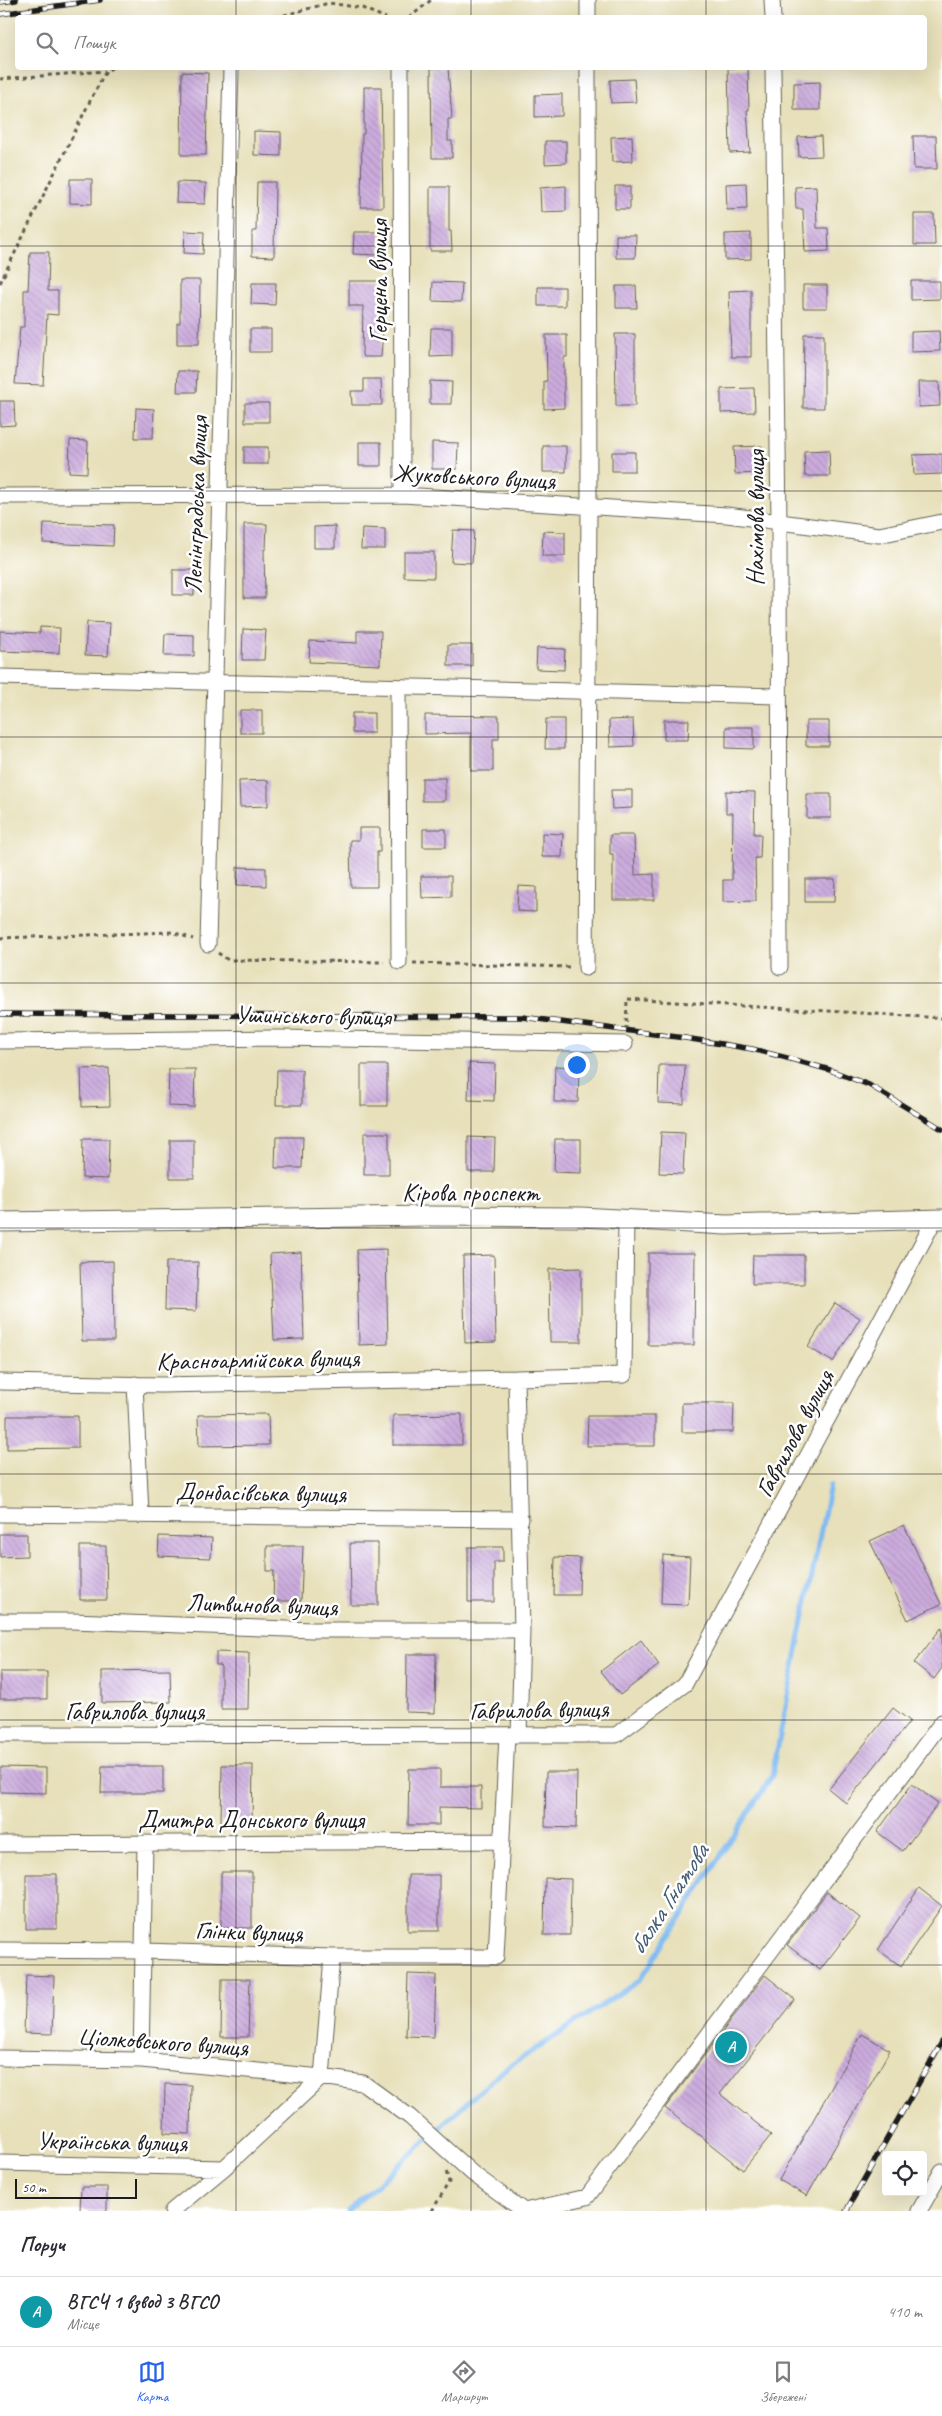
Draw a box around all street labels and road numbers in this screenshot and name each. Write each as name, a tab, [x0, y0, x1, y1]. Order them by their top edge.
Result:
street label: Герцена вулиця	[363, 217, 395, 342]
street label: Ленінградська вулиця	[177, 414, 215, 594]
street label: Нахімова вулиця	[740, 448, 772, 586]
street label: Жуковського вулиця	[392, 457, 557, 497]
street label: Ушинського вулиця	[235, 999, 393, 1033]
street label: Кірова проспект	[402, 1177, 541, 1209]
street label: Красноармійська вулиця	[156, 1342, 361, 1378]
street label: Гаврилова вулиця	[748, 1364, 842, 1502]
street label: Донбасівська вулиця	[176, 1476, 347, 1510]
street label: Литвинова вулиця	[186, 1586, 339, 1624]
street label: Гаврилова вулиця	[469, 1693, 610, 1727]
street label: Гаврилова вулиця	[65, 1696, 206, 1728]
street label: Дмитра Донського вулиця	[138, 1804, 366, 1836]
street label: Глінки вулиця	[195, 1914, 304, 1950]
street label: Ціолковського вулиця	[77, 2020, 250, 2064]
street label: Українська вулиця	[37, 2125, 188, 2159]

